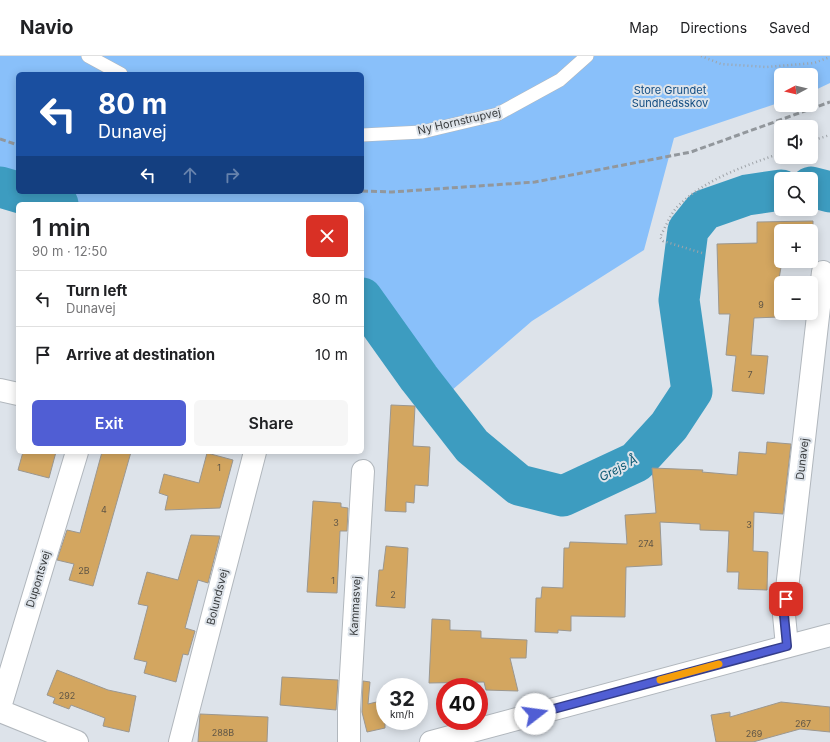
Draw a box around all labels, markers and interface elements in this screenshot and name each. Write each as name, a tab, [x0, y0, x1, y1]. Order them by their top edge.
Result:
text: Navio	[20, 16, 73, 39]
text: Map	[629, 19, 658, 36]
text: Directions	[680, 19, 747, 36]
text: Saved	[769, 19, 810, 36]
north arrow	[774, 68, 818, 112]
map controls	[774, 68, 818, 320]
park label: Store Grundet Sundhedsskov	[632, 83, 708, 110]
text: 80 m	[98, 87, 167, 121]
icon: left	[32, 88, 84, 140]
street label: Ny Hornstrupvej	[416, 105, 502, 137]
button: sound	[774, 120, 818, 164]
text: Dunavej	[98, 121, 167, 142]
icon: left	[137, 164, 159, 186]
icon: ahead	[179, 164, 201, 186]
icon: right	[221, 164, 243, 186]
button: search	[774, 172, 818, 216]
text: 1 min	[32, 213, 91, 242]
button: close	[306, 215, 348, 257]
button: +	[774, 224, 818, 268]
text: 90 m · 12:50	[32, 243, 107, 259]
button: −	[774, 276, 818, 320]
text: Turn left	[66, 281, 127, 300]
icon: left	[32, 288, 54, 310]
text: 80 m	[312, 289, 348, 308]
house number: 9	[758, 299, 764, 310]
text: Dunavej	[66, 300, 116, 316]
icon: arrive	[32, 344, 54, 366]
text: Arrive at destination	[66, 345, 215, 364]
text: 10 m	[315, 345, 348, 364]
house number: 7	[747, 369, 753, 380]
button: Exit	[32, 400, 186, 446]
button: Share	[194, 400, 348, 446]
street label: Dunavej	[792, 437, 812, 481]
water label: Grejs Å	[596, 452, 640, 484]
house number: 1	[217, 462, 221, 473]
house number: 4	[101, 504, 107, 515]
house number: 3	[333, 517, 339, 528]
house number: 3	[746, 519, 752, 530]
house number: 274	[638, 538, 654, 549]
street label: Dupontsvej	[23, 549, 53, 609]
house number: 2B	[78, 565, 90, 576]
street label: Bolundsvej	[203, 568, 231, 626]
house number: 1	[331, 575, 335, 586]
street label: Kammasvej	[346, 576, 364, 636]
pin	[769, 582, 803, 616]
icon: arrive	[775, 588, 797, 610]
house number: 2	[390, 589, 396, 600]
speed limit sign: 40	[436, 678, 488, 730]
text: 32	[389, 687, 415, 711]
house number: 292	[59, 690, 75, 701]
position arrow	[514, 693, 556, 735]
text: km/h	[390, 708, 414, 720]
house number: 267	[795, 718, 811, 729]
house number: 288B	[212, 727, 234, 738]
house number: 269	[746, 728, 763, 739]

